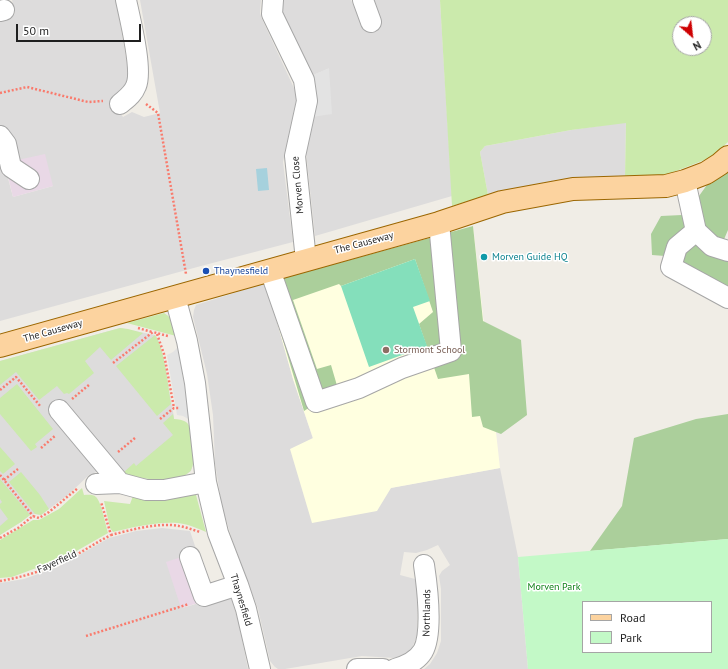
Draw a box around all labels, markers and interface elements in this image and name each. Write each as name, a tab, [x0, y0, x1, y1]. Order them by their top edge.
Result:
scale bar	[18, 16, 143, 42]
north arrow	[672, 16, 712, 56]
text: 50 m	[23, 23, 49, 38]
text: N	[691, 38, 704, 54]
street label: Morven Close	[290, 156, 306, 214]
street label: The Causeway	[333, 229, 395, 257]
place label: Morven Guide HQ	[492, 251, 567, 263]
marker: Morven Guide HQ	[479, 252, 489, 262]
place label: Thaynesfield	[214, 265, 268, 277]
marker: Thaynesfield	[201, 266, 211, 276]
street label: The Causeway	[22, 317, 84, 345]
place label: Stormont School	[394, 344, 465, 356]
marker: Stormont School	[381, 345, 391, 355]
street label: Fayerfield	[35, 548, 79, 576]
street label: Thaynesfield	[227, 572, 255, 628]
park label: Morven Park	[528, 581, 580, 593]
street label: Northlands	[421, 589, 433, 637]
legend	[582, 601, 712, 653]
text: Road	[620, 610, 645, 625]
text: Park	[620, 630, 642, 645]

